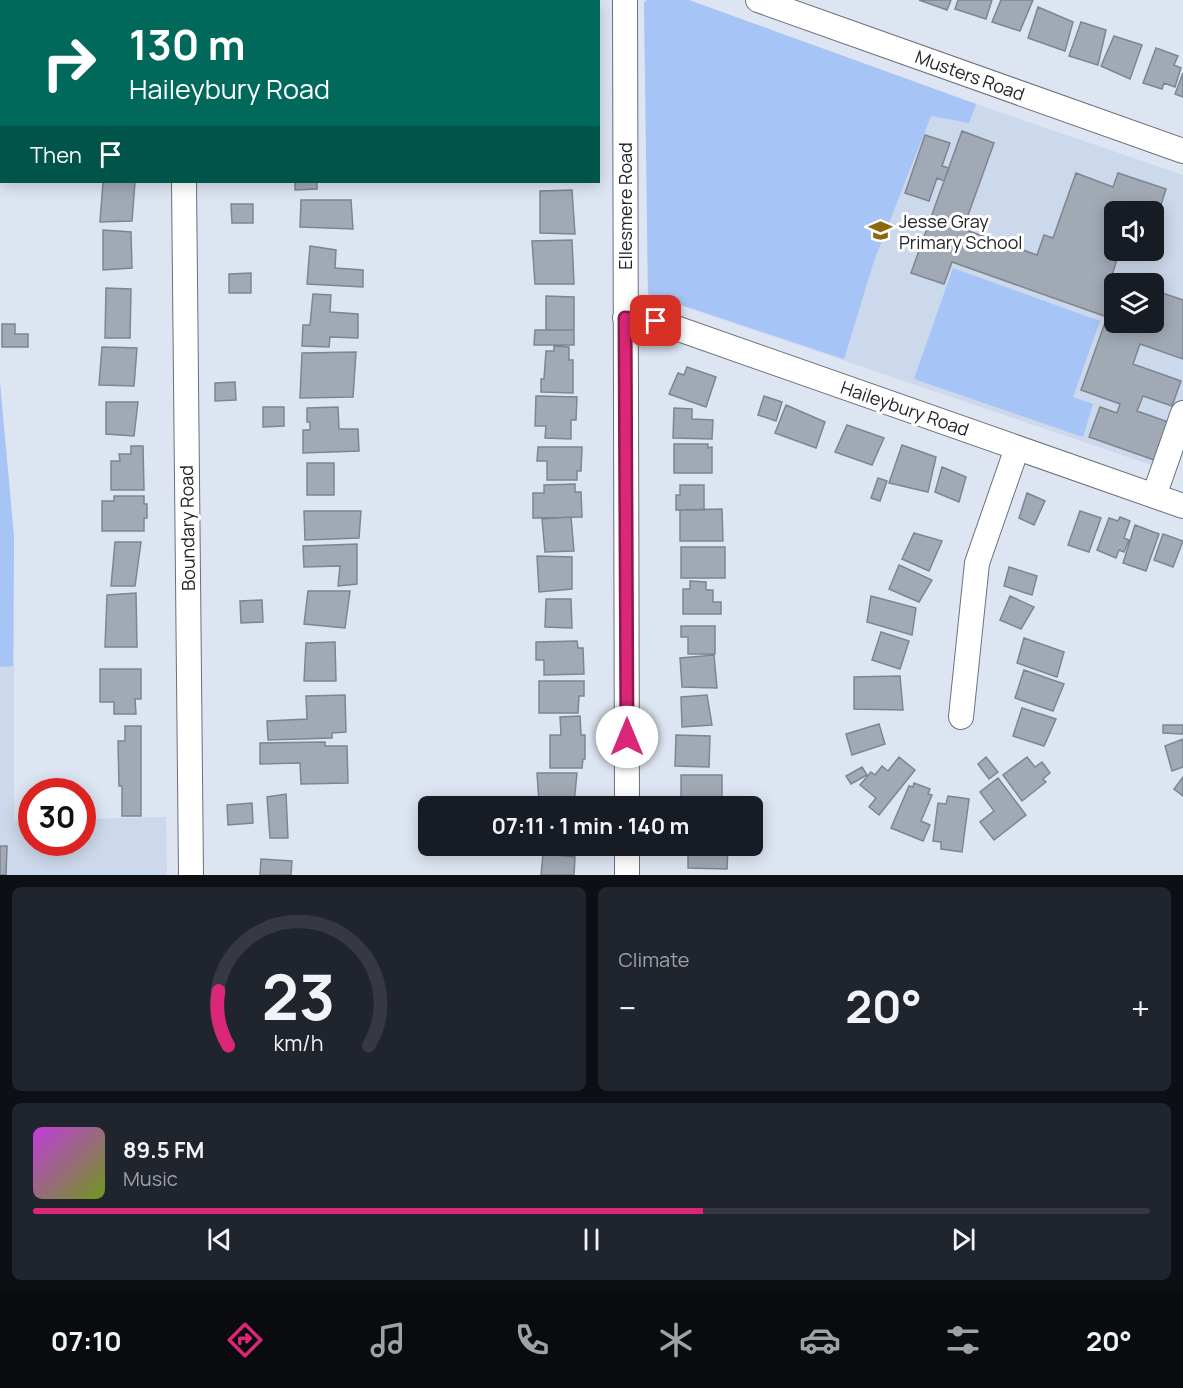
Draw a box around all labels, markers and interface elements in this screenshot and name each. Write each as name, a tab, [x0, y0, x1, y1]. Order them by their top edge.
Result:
text: 130 m	[129, 15, 246, 73]
icon: right	[30, 24, 108, 102]
street label: Musters Road	[912, 44, 1028, 106]
text: Haileybury Road	[129, 70, 330, 107]
icon: arrive	[94, 138, 127, 171]
text: Then	[30, 140, 82, 170]
street label: Ellesmere Road	[613, 142, 637, 270]
map controls	[1104, 201, 1164, 333]
button: sound	[1104, 201, 1164, 261]
place label: Jesse Gray Primary School	[899, 209, 1023, 254]
school or university icon: Jesse Gray Primary School	[868, 218, 894, 244]
button: layers	[1104, 273, 1164, 333]
pin	[630, 295, 681, 346]
icon: arrive	[639, 304, 672, 337]
street label: Haileybury Road	[838, 375, 972, 441]
street label: Boundary Road	[174, 465, 200, 591]
position arrow	[595, 705, 659, 769]
speed limit sign: 30	[18, 778, 96, 856]
text: 07:11 · 1 min · 140 m	[492, 811, 689, 841]
text: Climate	[619, 946, 690, 973]
text: 23	[262, 953, 335, 1039]
text: 20°	[845, 975, 922, 1037]
text: −	[619, 985, 636, 1030]
text: +	[1131, 985, 1150, 1030]
text: km/h	[274, 1028, 324, 1057]
text: 89.5 FM	[123, 1135, 204, 1165]
text: Music	[123, 1165, 178, 1192]
icon: previous	[203, 1223, 236, 1256]
icon: pause	[575, 1223, 608, 1256]
icon: next	[947, 1223, 980, 1256]
icon: directions	[224, 1319, 266, 1361]
icon: music	[367, 1319, 409, 1361]
icon: phone	[511, 1319, 553, 1361]
icon: climate	[655, 1319, 697, 1361]
icon: car	[799, 1319, 841, 1361]
icon: filters	[942, 1319, 984, 1361]
text: 07:10	[51, 1322, 122, 1359]
text: 20°	[1086, 1322, 1132, 1359]

